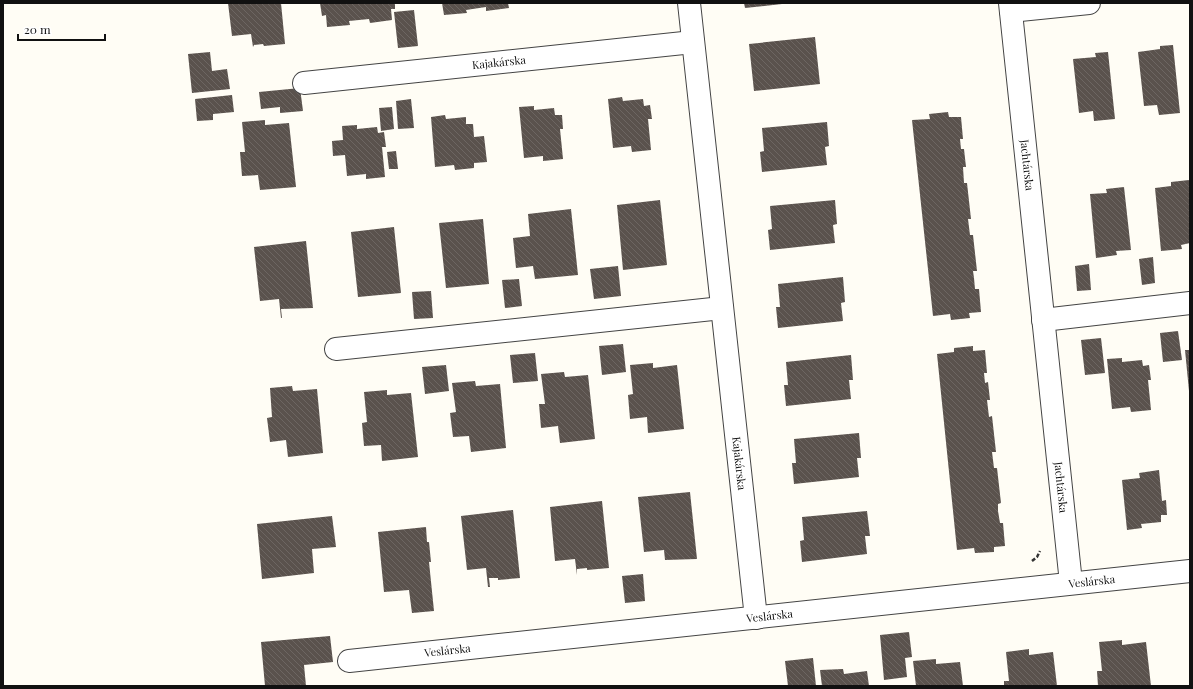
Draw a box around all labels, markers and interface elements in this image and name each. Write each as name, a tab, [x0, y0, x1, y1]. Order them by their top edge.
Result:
scale bar	[18, 16, 105, 42]
text: 20 m	[24, 21, 51, 37]
street label: Kajakárska	[471, 52, 527, 72]
street label: Jachtárska	[1017, 138, 1038, 192]
street label: Kajakárska	[729, 436, 750, 491]
street label: Jachtárska	[1051, 460, 1072, 514]
street label: Veslárska	[1067, 571, 1116, 591]
street label: Veslárska	[745, 605, 794, 626]
street label: Veslárska	[422, 640, 472, 660]

